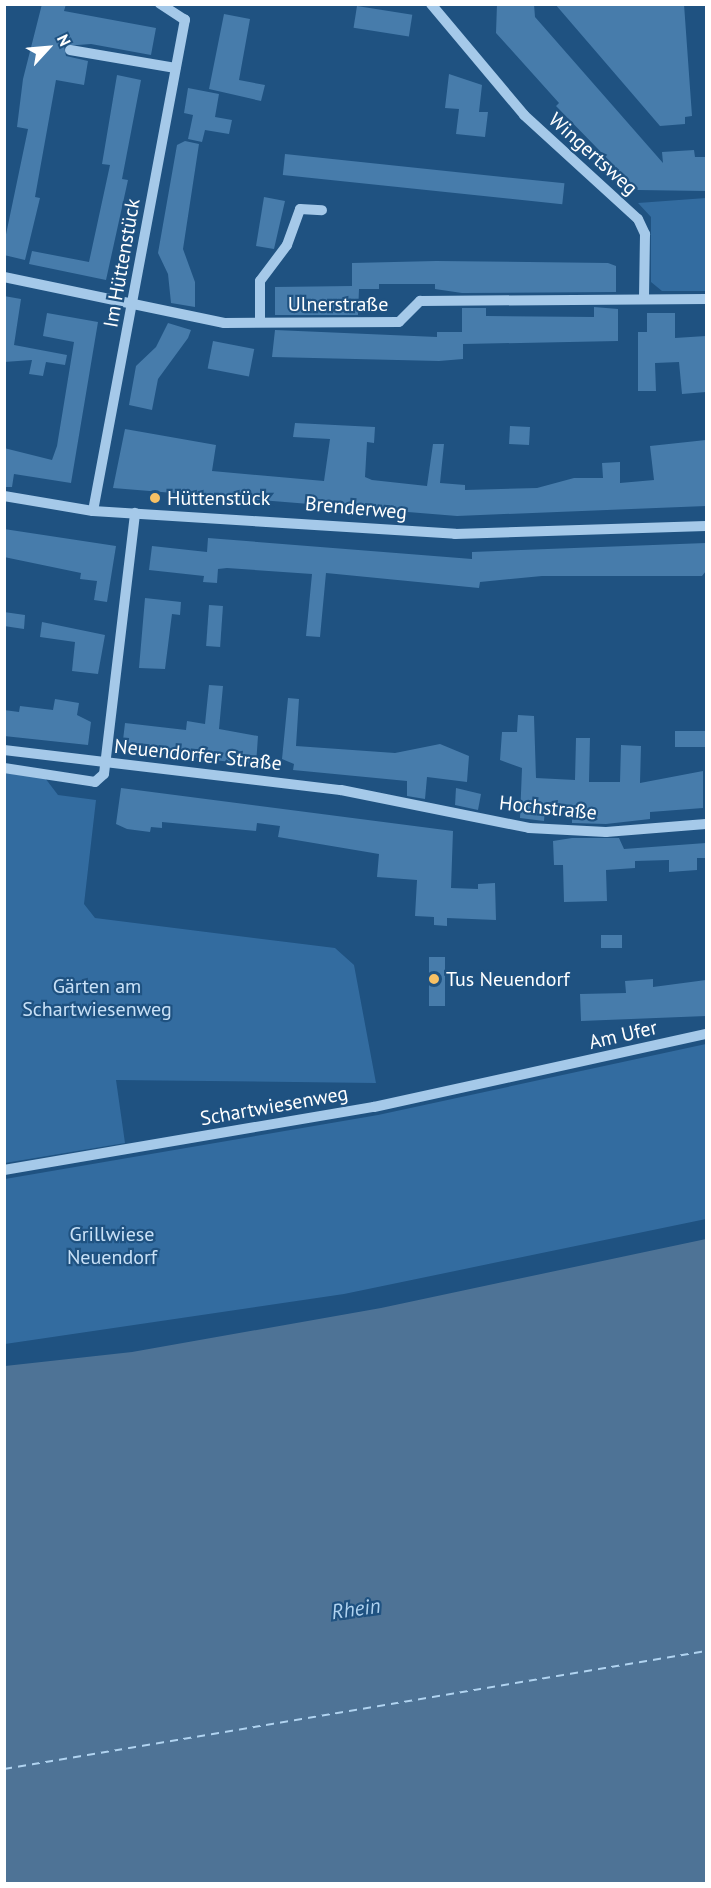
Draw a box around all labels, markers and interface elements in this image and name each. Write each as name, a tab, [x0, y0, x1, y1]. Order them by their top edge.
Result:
north arrow	[18, 18, 78, 78]
text: N	[53, 31, 75, 49]
street label: Wingertsweg	[544, 108, 642, 200]
street label: Im Hüttenstück	[99, 197, 145, 329]
street label: Ulnerstraße	[288, 292, 388, 316]
place label: Hüttenstück	[167, 486, 270, 510]
marker: Hüttenstück	[148, 491, 162, 505]
street label: Brenderweg	[304, 492, 408, 524]
street label: Neuendorfer Straße	[113, 734, 283, 776]
street label: Hochstraße	[498, 791, 598, 825]
place label: Tus Neuendorf	[446, 967, 570, 991]
marker: Tus Neuendorf	[427, 972, 441, 986]
park label: Gärten am Schartwiesenweg	[22, 975, 172, 1022]
street label: Am Ufer	[586, 1015, 660, 1055]
street label: Schartwiesenweg	[198, 1081, 350, 1131]
park label: Grillwiese Neuendorf	[67, 1222, 157, 1269]
water label: Rhein	[330, 1593, 382, 1625]

